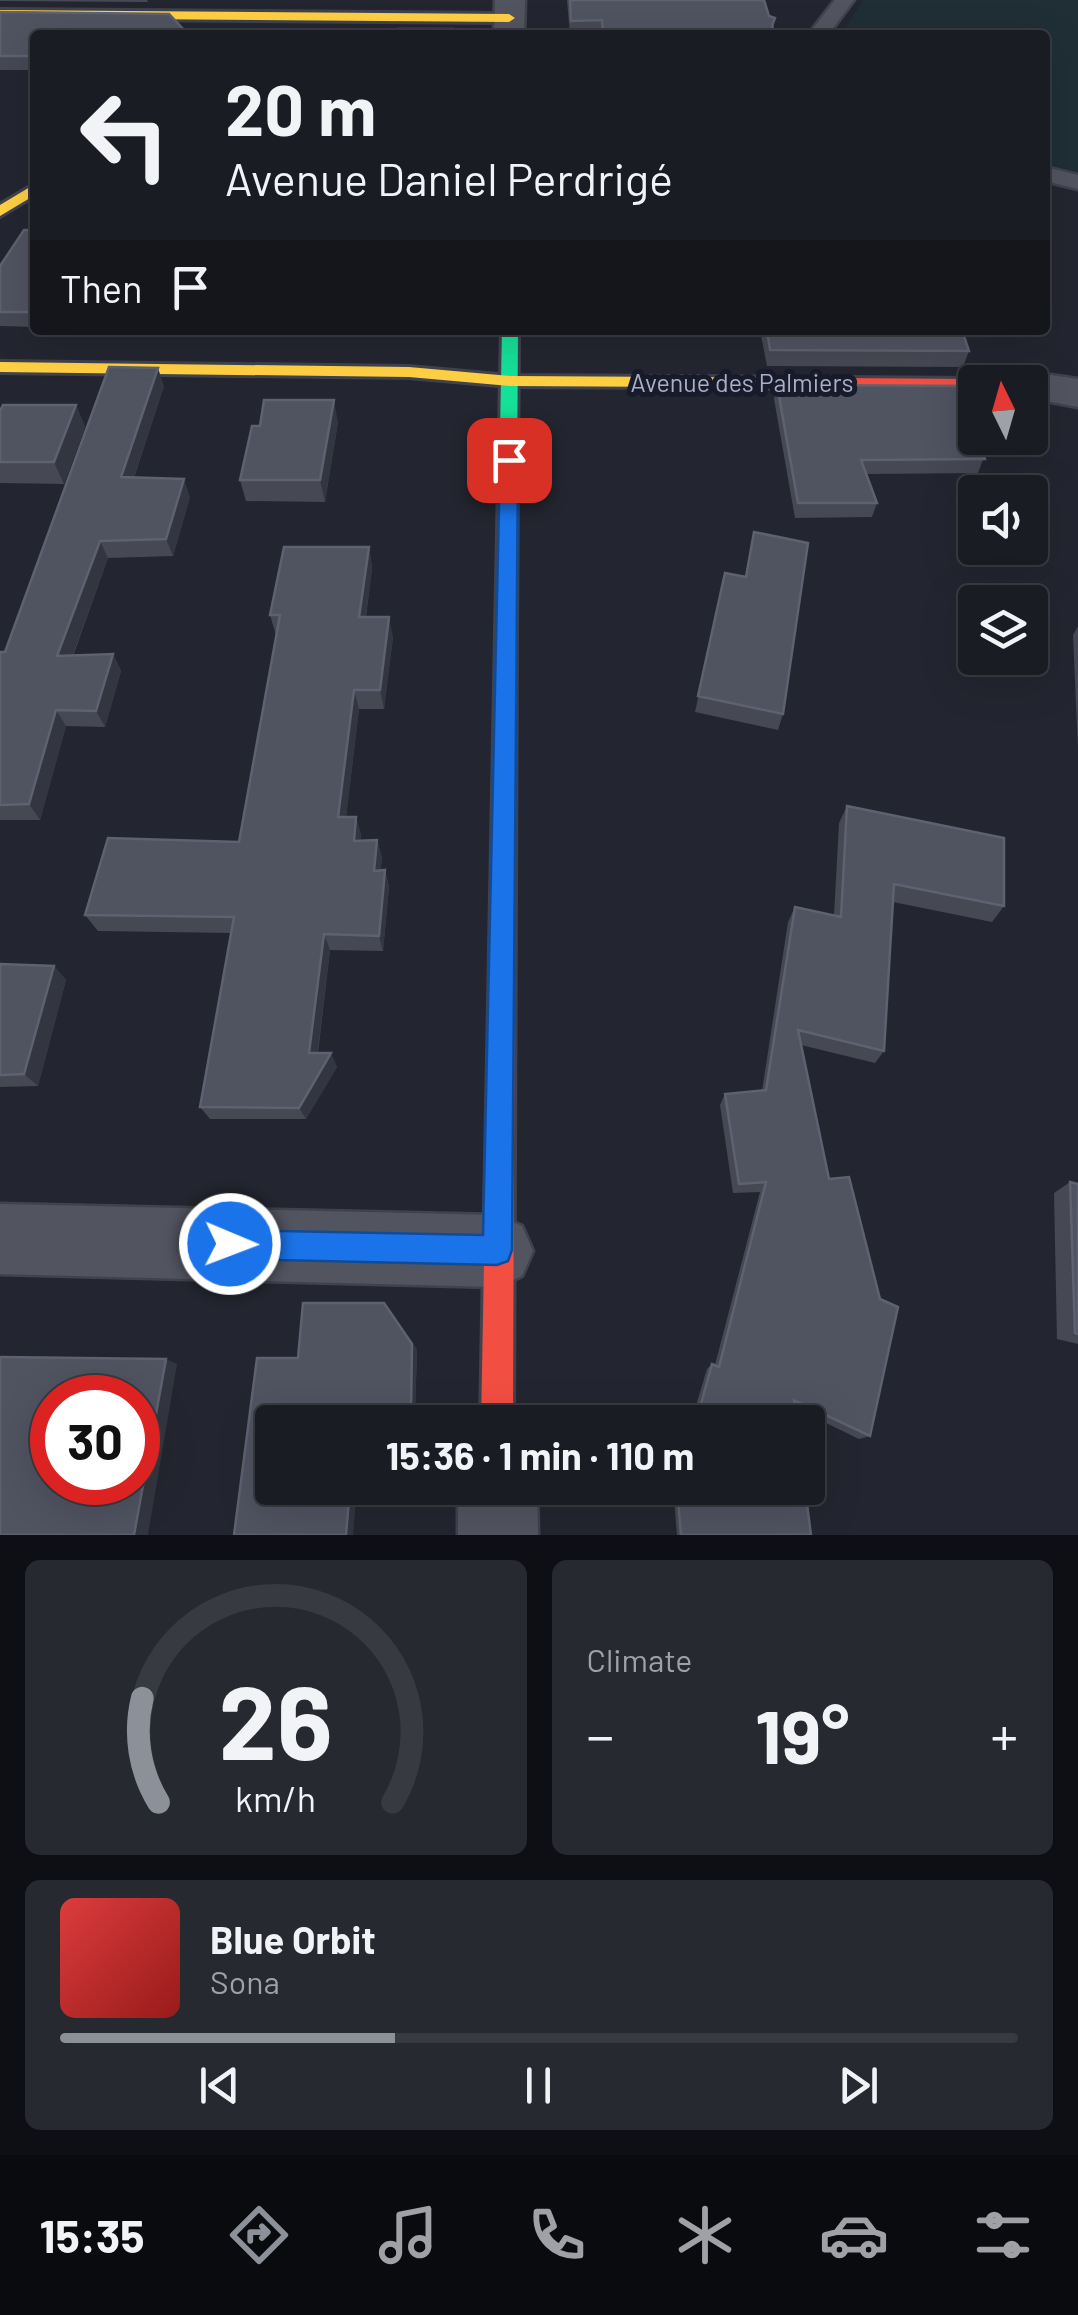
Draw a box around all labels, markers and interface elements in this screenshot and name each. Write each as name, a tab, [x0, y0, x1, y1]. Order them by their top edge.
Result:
text: 20 m	[225, 66, 377, 150]
icon: left	[60, 70, 190, 200]
text: Avenue Daniel Perdrigé	[225, 151, 673, 205]
icon: arrive	[163, 260, 218, 315]
text: Then	[60, 265, 143, 311]
north arrow	[958, 365, 1048, 455]
map controls	[958, 365, 1048, 675]
street label: Avenue des Palmiers	[631, 367, 853, 397]
pin	[467, 418, 552, 503]
icon: arrive	[482, 433, 537, 488]
button: sound	[958, 475, 1048, 565]
button: layers	[958, 585, 1048, 675]
position arrow	[178, 1192, 282, 1296]
speed limit sign: 30	[30, 1375, 160, 1505]
text: 15:36 · 1 min · 110 m	[386, 1432, 694, 1478]
text: Climate	[587, 1640, 692, 1678]
text: 26	[219, 1656, 333, 1781]
text: 19°	[755, 1689, 850, 1779]
text: −	[587, 1701, 614, 1767]
text: +	[990, 1701, 1018, 1767]
text: km/h	[235, 1776, 316, 1819]
text: Blue Orbit	[210, 1916, 376, 1962]
text: Sona	[210, 1962, 280, 2000]
icon: previous	[192, 2058, 247, 2113]
icon: pause	[511, 2058, 566, 2113]
icon: next	[831, 2058, 886, 2113]
icon: directions	[224, 2200, 294, 2270]
icon: music	[373, 2200, 443, 2270]
icon: phone	[522, 2200, 592, 2270]
icon: climate	[670, 2200, 740, 2270]
icon: car	[819, 2200, 889, 2270]
icon: filters	[968, 2200, 1038, 2270]
text: 15:35	[39, 2208, 145, 2262]

